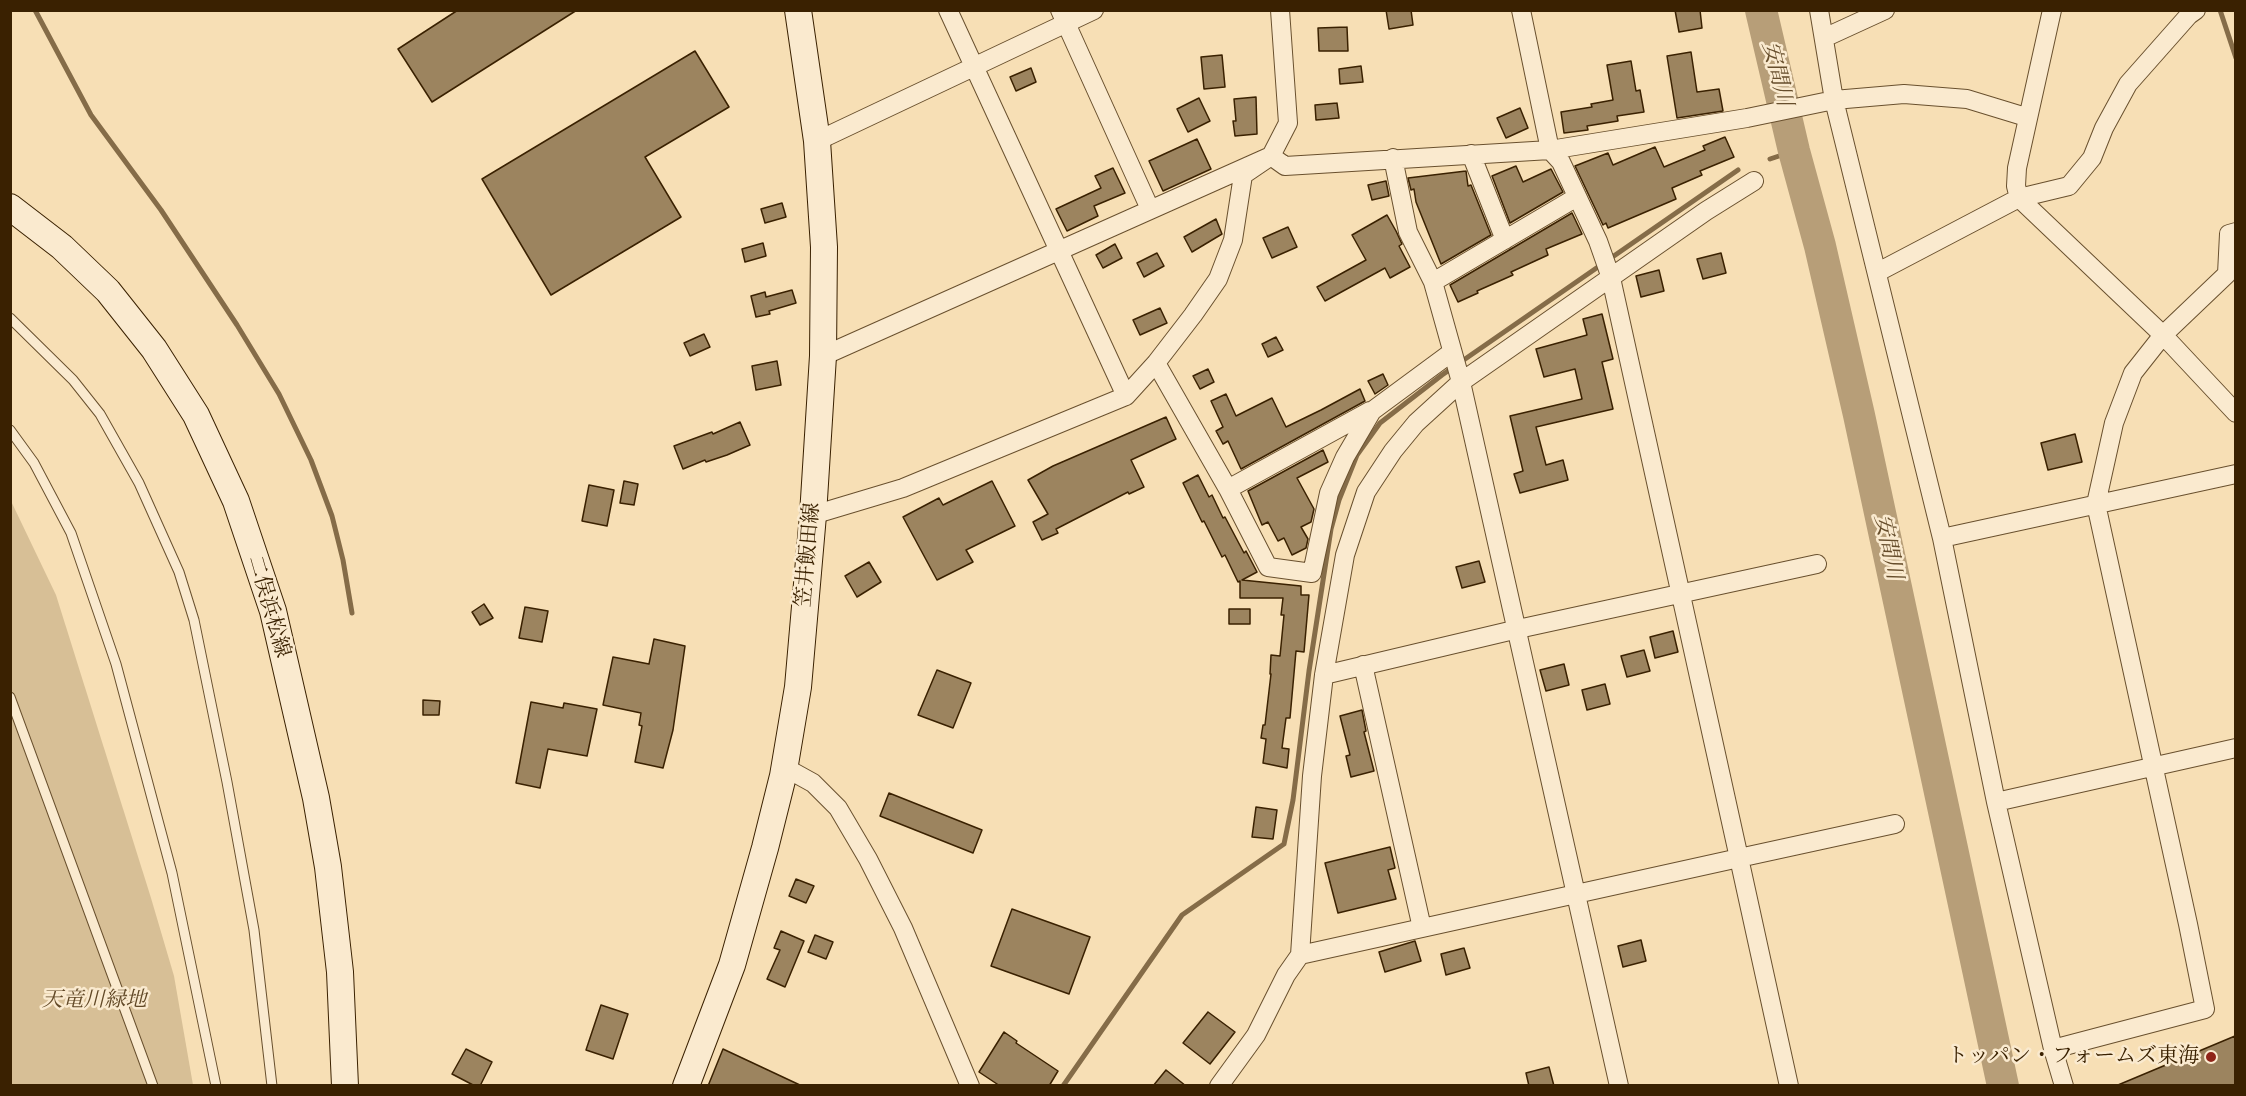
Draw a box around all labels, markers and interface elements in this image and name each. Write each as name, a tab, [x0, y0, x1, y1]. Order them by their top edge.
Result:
water label: 安間川	[1755, 39, 1797, 109]
street label: 笠井飯田線	[792, 502, 826, 608]
water label: 安間川	[1867, 512, 1907, 582]
street label: 二俣浜松線	[241, 553, 295, 661]
park label: 天竜川緑地	[42, 988, 146, 1014]
place label: トッパン・フォームズ東海	[1947, 1044, 2199, 1070]
marker: トッパン・フォームズ東海	[2204, 1050, 2218, 1064]

